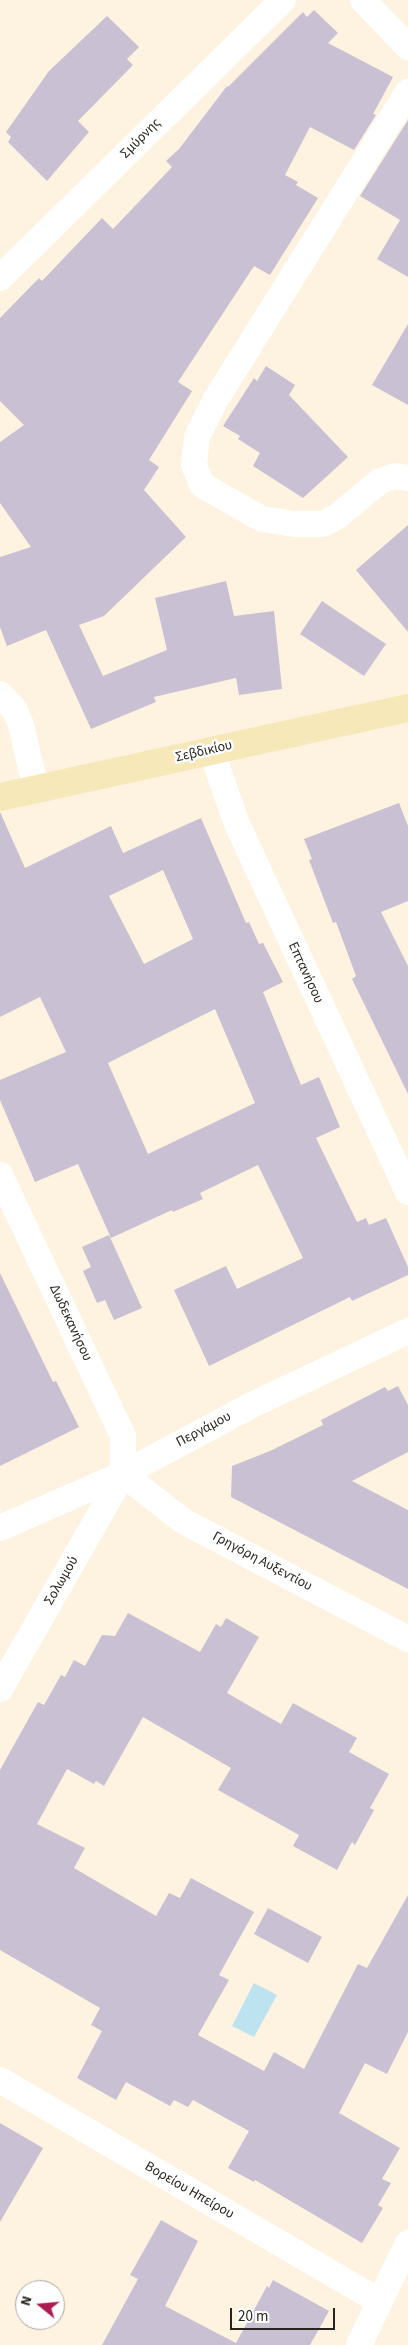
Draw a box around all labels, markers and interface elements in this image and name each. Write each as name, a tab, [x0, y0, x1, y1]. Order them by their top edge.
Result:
street label: Σμύρνης	[117, 115, 165, 163]
street label: Σεβδικίου	[174, 737, 234, 767]
street label: Επτανήσου	[284, 940, 326, 1006]
street label: Δωδεκανήσου	[45, 1282, 95, 1364]
street label: Περγάμου	[174, 1409, 234, 1451]
street label: Γρηγόρη Αυξεντίου	[209, 1529, 315, 1595]
street label: Σολωμού	[41, 1554, 83, 1608]
street label: Βορείου Ηπείρου	[141, 2159, 237, 2223]
north arrow	[15, 2280, 65, 2330]
text: N	[16, 2294, 38, 2308]
scale bar	[233, 2298, 338, 2330]
text: 20 m	[238, 2306, 268, 2327]

